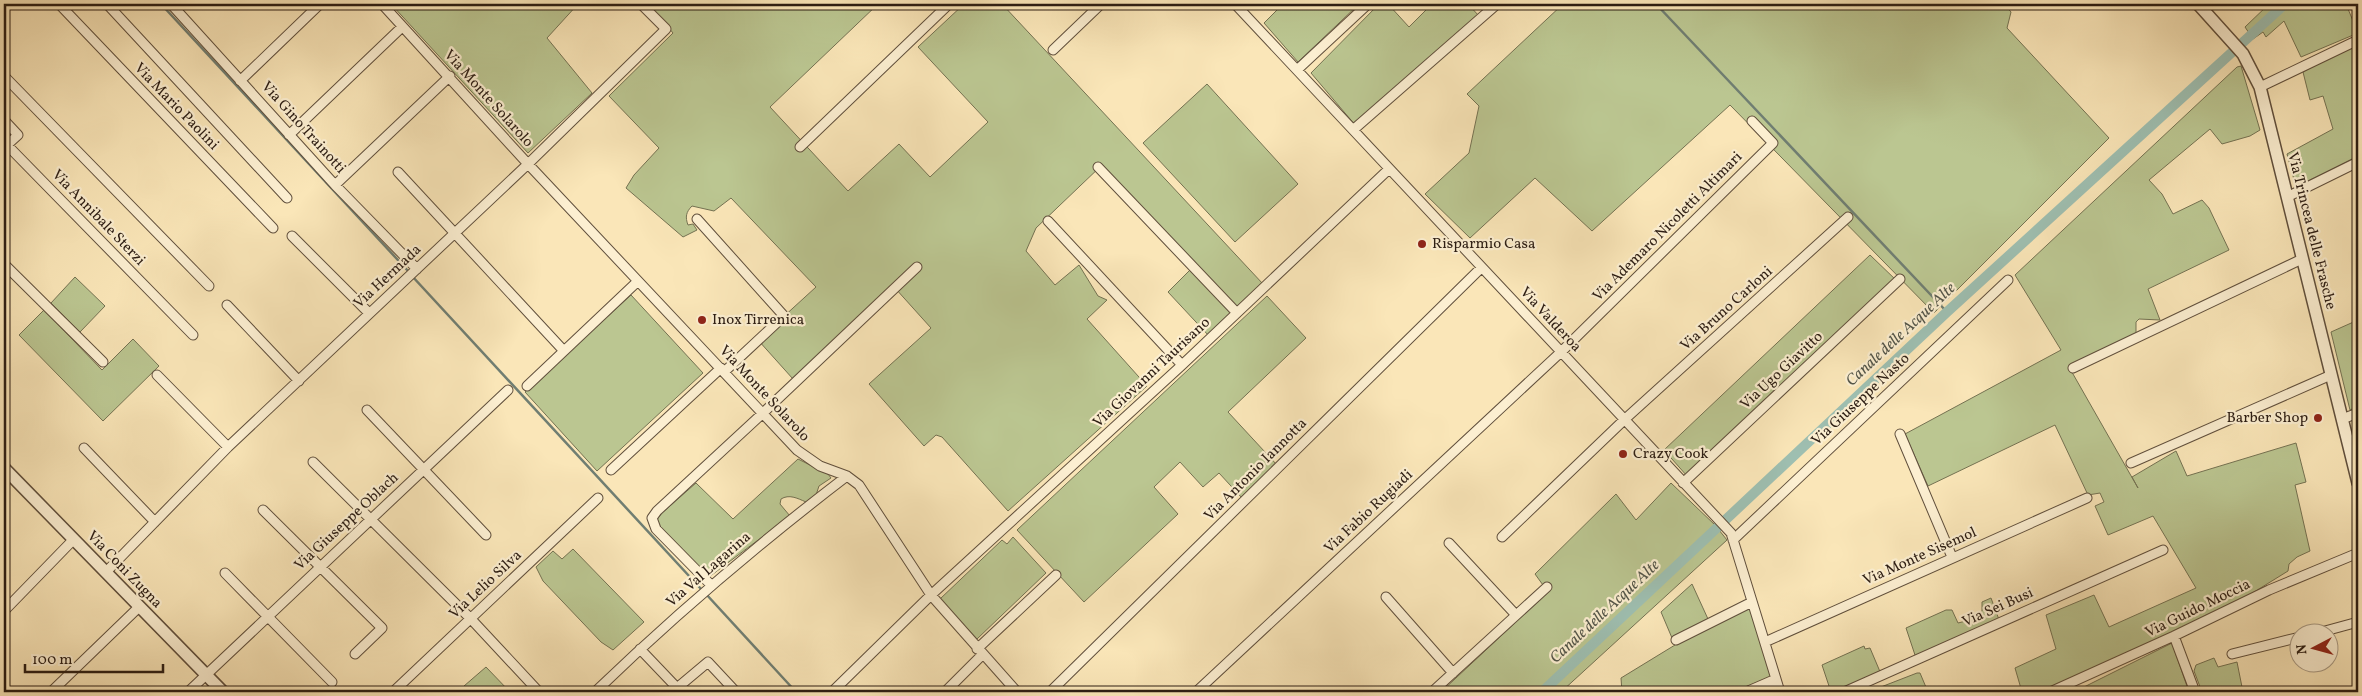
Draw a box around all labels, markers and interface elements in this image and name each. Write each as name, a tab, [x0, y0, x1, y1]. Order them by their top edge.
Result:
street label: Via Monte Solarolo	[438, 46, 538, 152]
street label: Via Mario Paolini	[129, 59, 223, 155]
street label: Via Gino Trainotti	[256, 77, 350, 179]
street label: Via Ademaro Nicoletti Altimari	[1588, 147, 1748, 307]
street label: Via Trincea delle Frasche	[2281, 150, 2341, 312]
street label: Via Annibale Sterzi	[46, 165, 150, 271]
place label: Risparmio Casa	[1432, 234, 1535, 255]
marker: Risparmio Casa	[1416, 238, 1428, 250]
street label: Via Hermada	[349, 240, 427, 314]
street label: Via Bruno Carloni	[1676, 262, 1778, 356]
water label: Canale delle Acque Alte	[1841, 278, 1961, 392]
street label: Via Valderoa	[1514, 283, 1586, 357]
place label: Inox Tirrenica	[712, 310, 804, 331]
street label: Via Giovanni Taurisano	[1089, 313, 1215, 433]
marker: Inox Tirrenica	[696, 314, 708, 326]
street label: Via Ugo Giavitto	[1736, 327, 1828, 415]
street label: Via Monte Solarolo	[714, 341, 814, 447]
street label: Via Giuseppe Nasto	[1807, 349, 1915, 451]
place label: Barber Shop	[2227, 408, 2308, 429]
marker: Barber Shop	[2312, 412, 2324, 424]
street label: Via Antonio Iannotta	[1200, 414, 1312, 526]
place label: Crazy Cook	[1633, 444, 1709, 465]
marker: Crazy Cook	[1617, 448, 1629, 460]
street label: Via Fabio Rugiadi	[1320, 465, 1418, 559]
street label: Via Giuseppe Oblach	[290, 468, 404, 576]
street label: Via Monte Sisemol	[1860, 523, 1980, 591]
street label: Via Coni Zugna	[81, 526, 167, 614]
street label: Via Val Lagarina	[662, 527, 756, 613]
street label: Via Lelio Silva	[445, 546, 527, 624]
water label: Canale delle Acque Alte	[1545, 555, 1665, 669]
street label: Via Guido Moccia	[2142, 574, 2254, 644]
street label: Via Sei Busi	[1959, 583, 2037, 633]
north arrow	[2290, 624, 2340, 674]
scale bar	[25, 641, 162, 673]
text: N	[2293, 643, 2313, 655]
text: 100 m	[32, 650, 72, 671]

